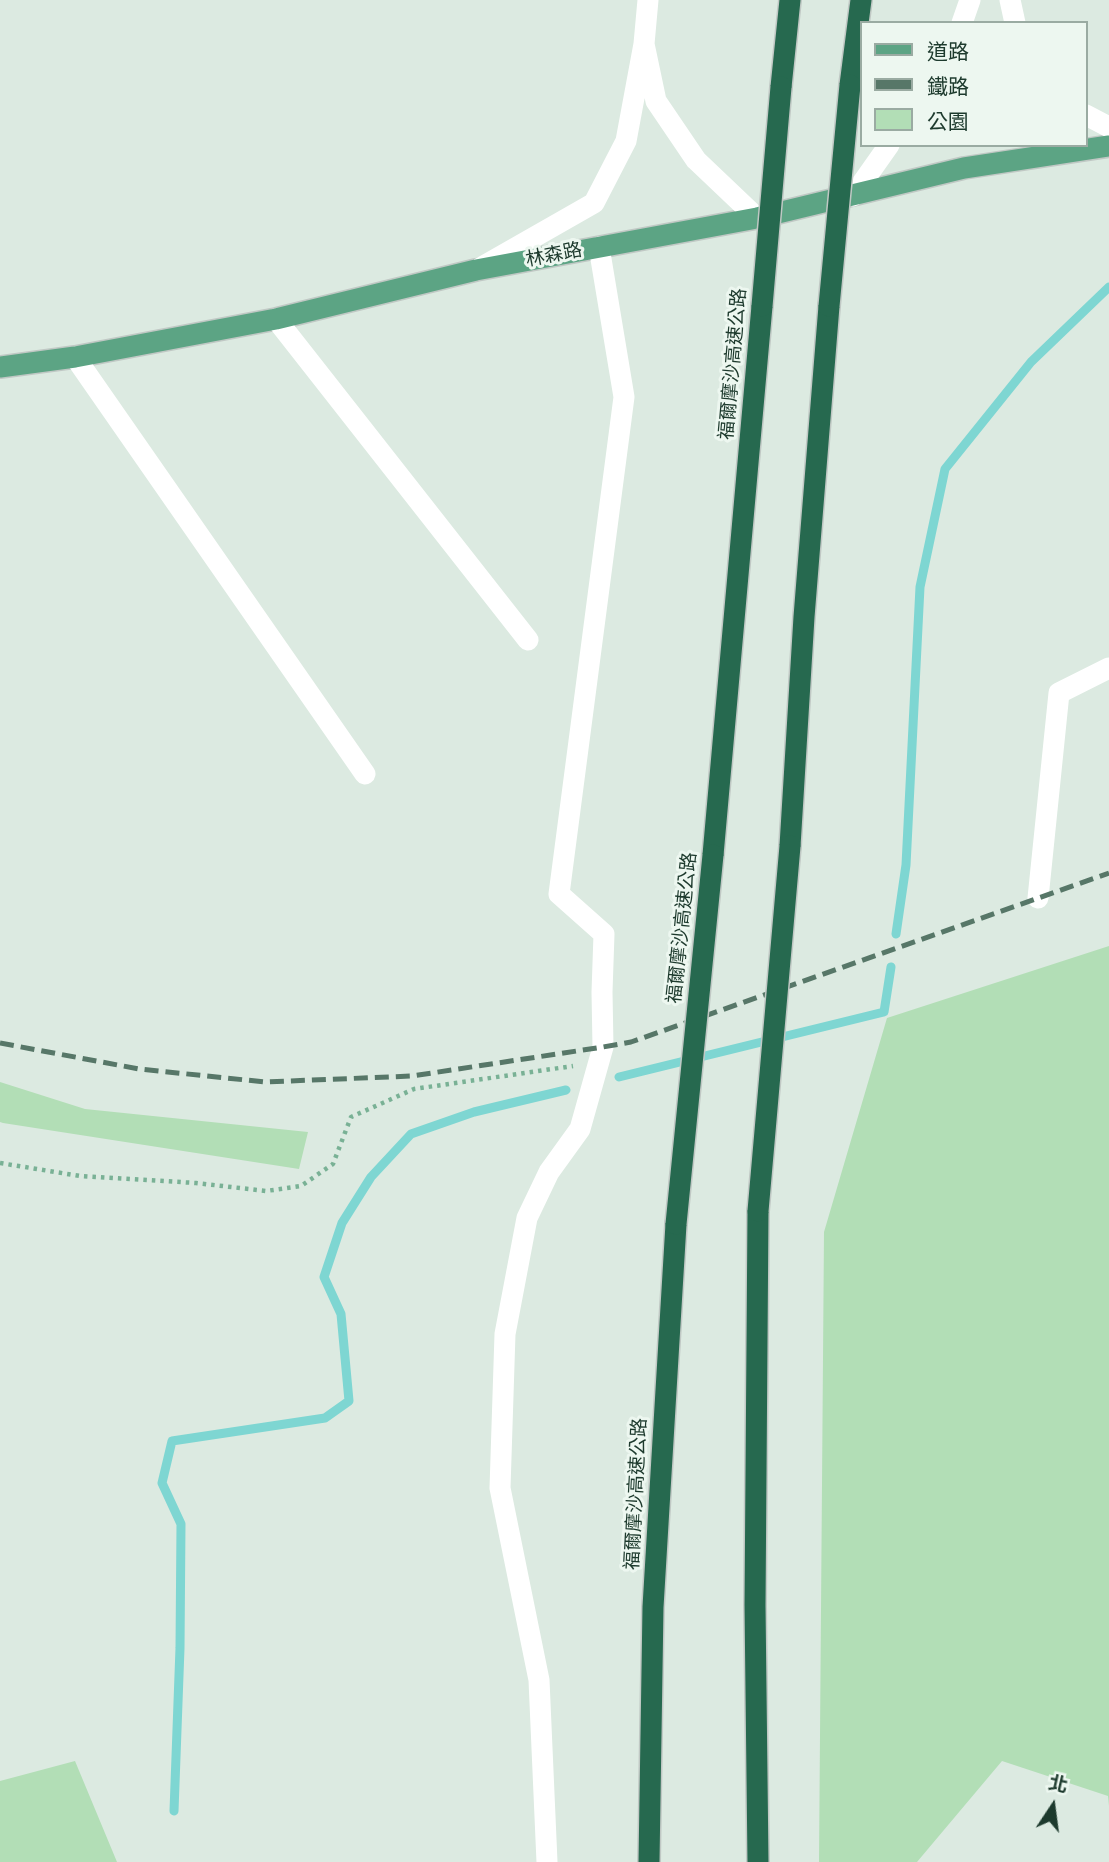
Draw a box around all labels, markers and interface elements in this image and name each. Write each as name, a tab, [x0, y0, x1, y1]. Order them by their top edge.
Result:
legend	[860, 21, 1088, 147]
text: 道路	[927, 40, 969, 65]
text: 鐵路	[927, 75, 969, 100]
text: 公園	[927, 110, 969, 135]
street label: 林森路	[524, 239, 584, 273]
street label: 福爾摩沙高速公路	[716, 287, 752, 441]
street label: 福爾摩沙高速公路	[664, 851, 702, 1005]
street label: 福爾摩沙高速公路	[622, 1418, 652, 1570]
north arrow	[1018, 1771, 1088, 1841]
text: 北	[1046, 1772, 1070, 1798]

